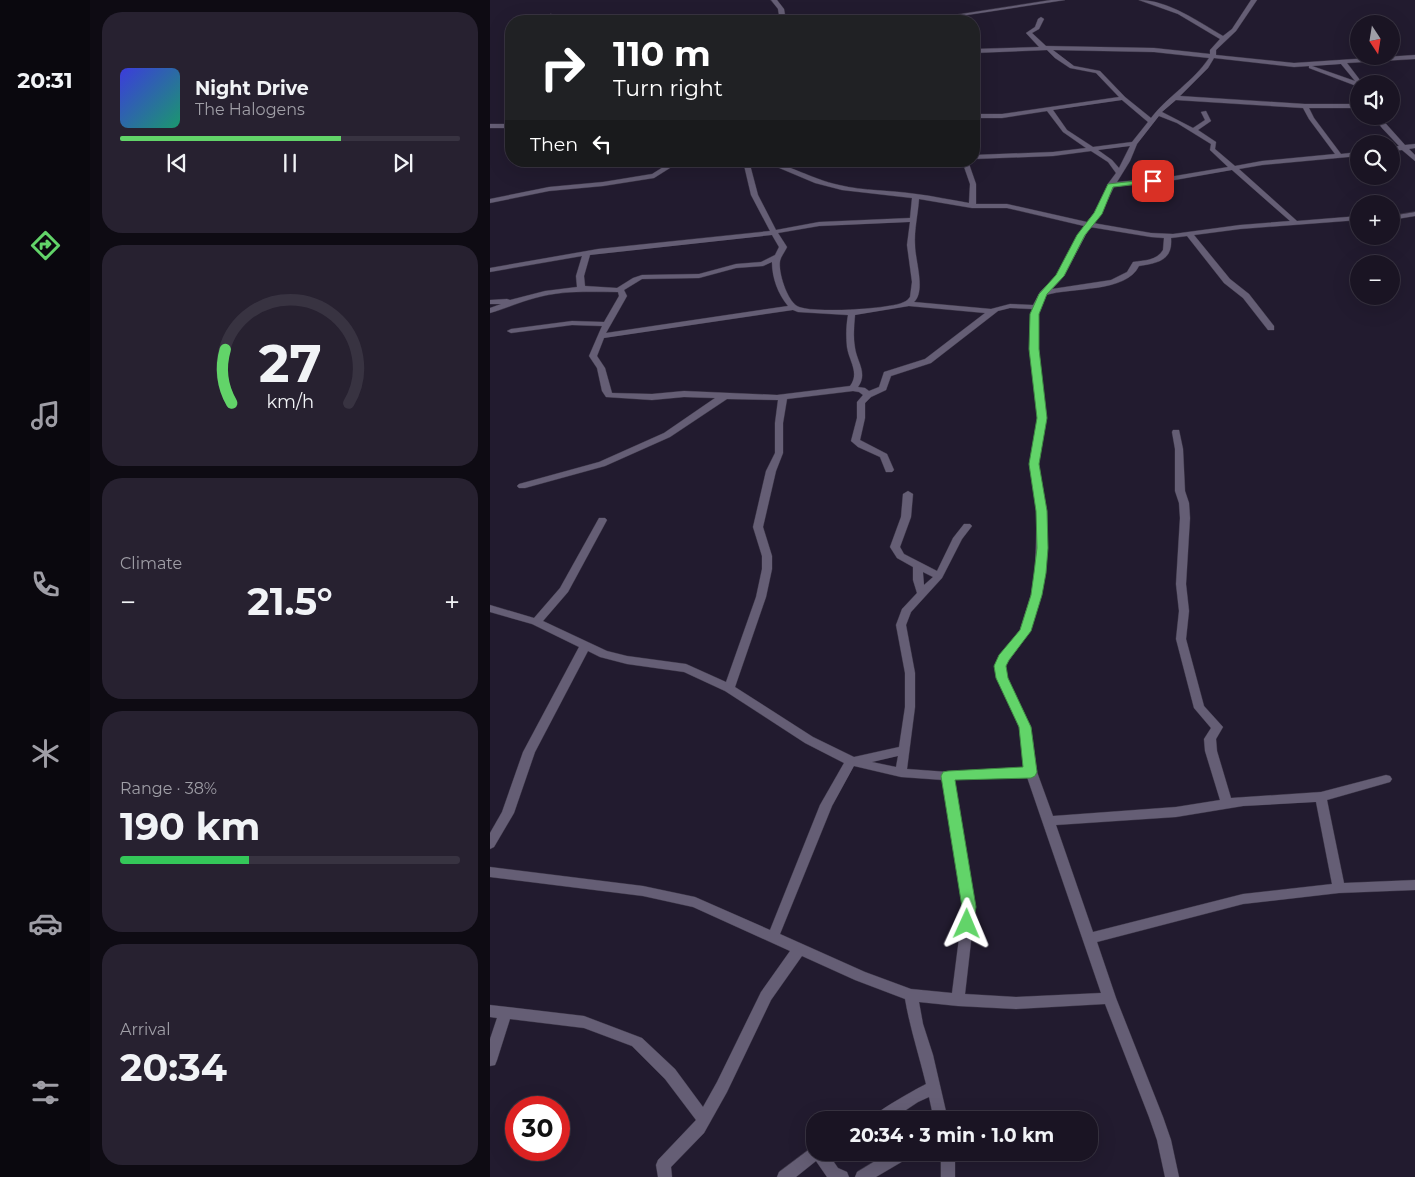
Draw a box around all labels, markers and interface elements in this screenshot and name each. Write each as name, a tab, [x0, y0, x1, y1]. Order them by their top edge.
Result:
north arrow	[1350, 15, 1400, 65]
map controls	[1350, 15, 1400, 305]
text: 110 m	[613, 32, 711, 75]
icon: right	[530, 35, 595, 100]
text: 20:31	[17, 67, 73, 94]
text: Turn right	[613, 75, 723, 102]
button: sound	[1350, 75, 1400, 125]
text: Night Drive	[195, 77, 309, 100]
text: The Halogens	[195, 100, 305, 119]
icon: left	[588, 130, 616, 158]
text: Then	[530, 133, 578, 156]
button: search	[1350, 135, 1400, 185]
icon: previous	[163, 149, 191, 177]
icon: pause	[276, 149, 304, 177]
icon: next	[389, 149, 417, 177]
pin	[1132, 160, 1174, 202]
icon: arrive	[1139, 167, 1167, 195]
button: +	[1350, 195, 1400, 245]
icon: directions	[28, 228, 63, 263]
button: −	[1350, 255, 1400, 305]
text: 27	[259, 332, 321, 395]
text: km/h	[266, 391, 314, 412]
icon: music	[28, 398, 63, 433]
text: Climate	[120, 554, 182, 573]
icon: phone	[28, 567, 63, 602]
text: 21.5°	[247, 578, 333, 625]
text: −	[120, 585, 136, 619]
text: +	[444, 585, 460, 619]
icon: climate	[28, 736, 63, 771]
text: Range · 38%	[120, 779, 217, 798]
text: 190 km	[120, 803, 260, 850]
position arrow	[940, 897, 992, 949]
icon: car	[28, 906, 63, 941]
text: Arrival	[120, 1020, 170, 1039]
text: 20:34	[120, 1044, 227, 1091]
icon: filters	[28, 1075, 63, 1110]
speed limit sign: 30	[505, 1096, 570, 1161]
text: 20:34 · 3 min · 1.0 km	[850, 1124, 1054, 1147]

